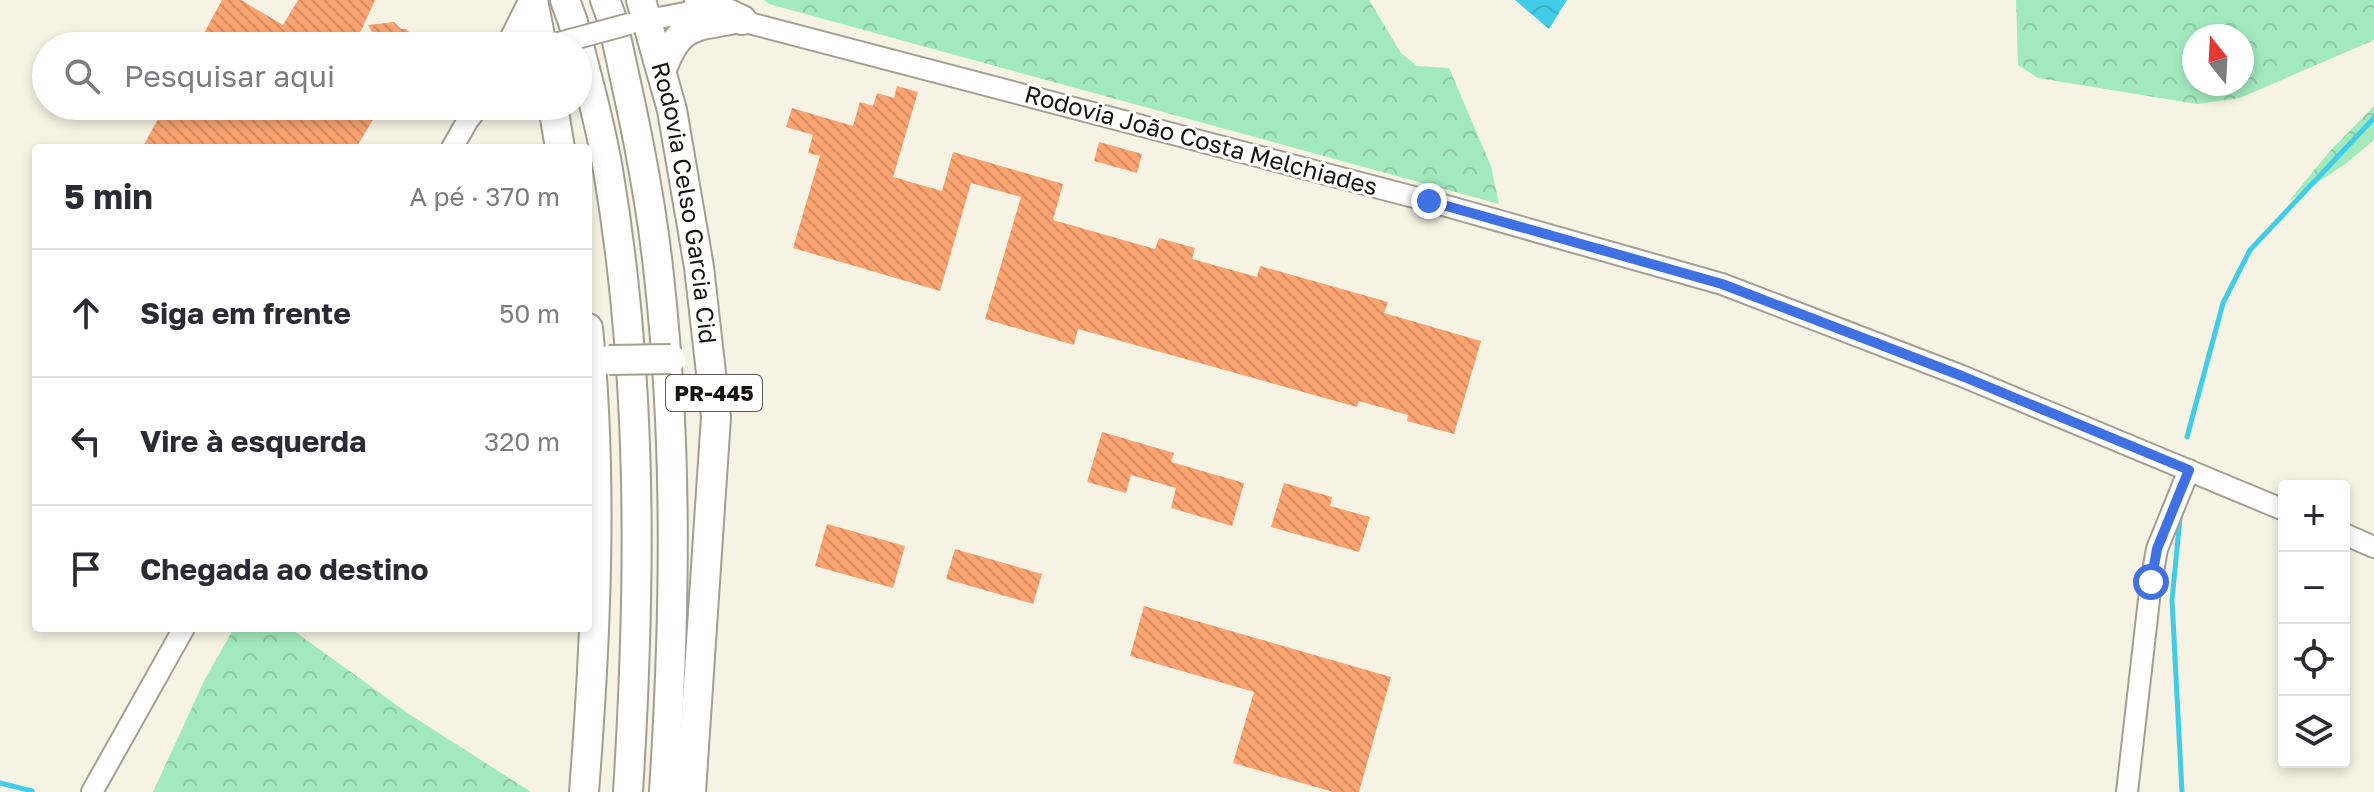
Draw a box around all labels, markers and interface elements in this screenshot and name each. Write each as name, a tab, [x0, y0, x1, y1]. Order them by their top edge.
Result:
north arrow	[2182, 24, 2254, 96]
search box	[32, 32, 592, 120]
icon: search	[60, 54, 104, 98]
text: Pesquisar aqui	[124, 58, 335, 94]
street label: Rodovia Celso Garcia Cid	[646, 58, 724, 345]
street label: Rodovia João Costa Melchiades	[1022, 78, 1381, 201]
text: 5 min	[64, 176, 153, 216]
text: A pé · 370 m	[410, 181, 560, 212]
route end	[1411, 183, 1447, 219]
icon: ahead	[64, 291, 108, 335]
text: Siga em frente	[140, 295, 351, 331]
text: 50 m	[499, 298, 560, 329]
road number: PR-445	[666, 375, 762, 411]
icon: left	[64, 419, 108, 463]
text: Vire à esquerda	[140, 423, 366, 459]
text: 320 m	[484, 426, 560, 457]
map controls	[2278, 480, 2350, 768]
button: +	[2278, 480, 2350, 552]
icon: arrive	[64, 547, 108, 591]
text: Chegada ao destino	[140, 551, 428, 587]
button: −	[2278, 552, 2350, 624]
route start	[2133, 564, 2169, 600]
button: locate	[2278, 624, 2350, 696]
button: layers	[2278, 696, 2350, 768]

